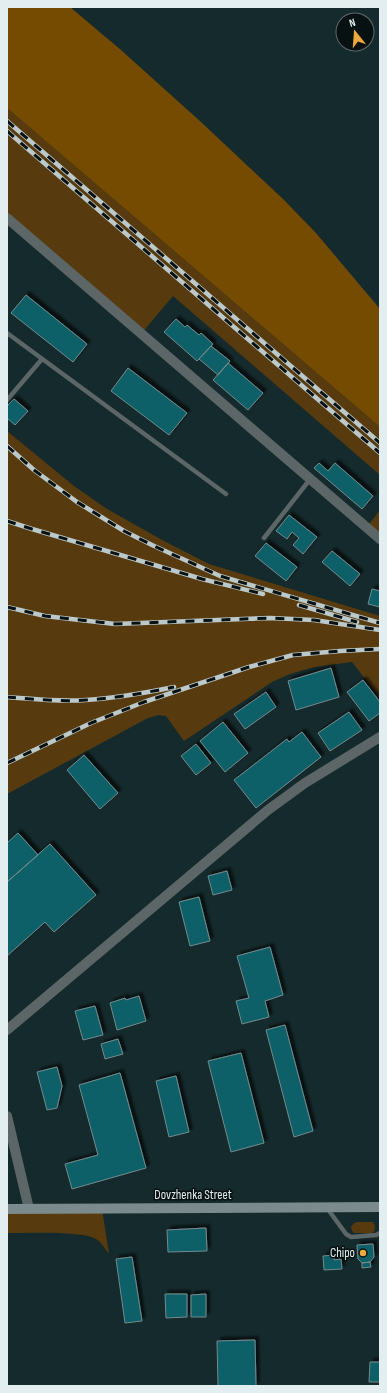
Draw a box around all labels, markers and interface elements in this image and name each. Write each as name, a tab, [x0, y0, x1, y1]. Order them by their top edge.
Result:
north arrow	[335, 12, 375, 52]
text: N	[348, 16, 357, 30]
street label: Dovzhenka Street	[154, 1187, 232, 1203]
place label: Chipo	[330, 1245, 355, 1261]
marker: Chipo	[358, 1248, 368, 1258]

